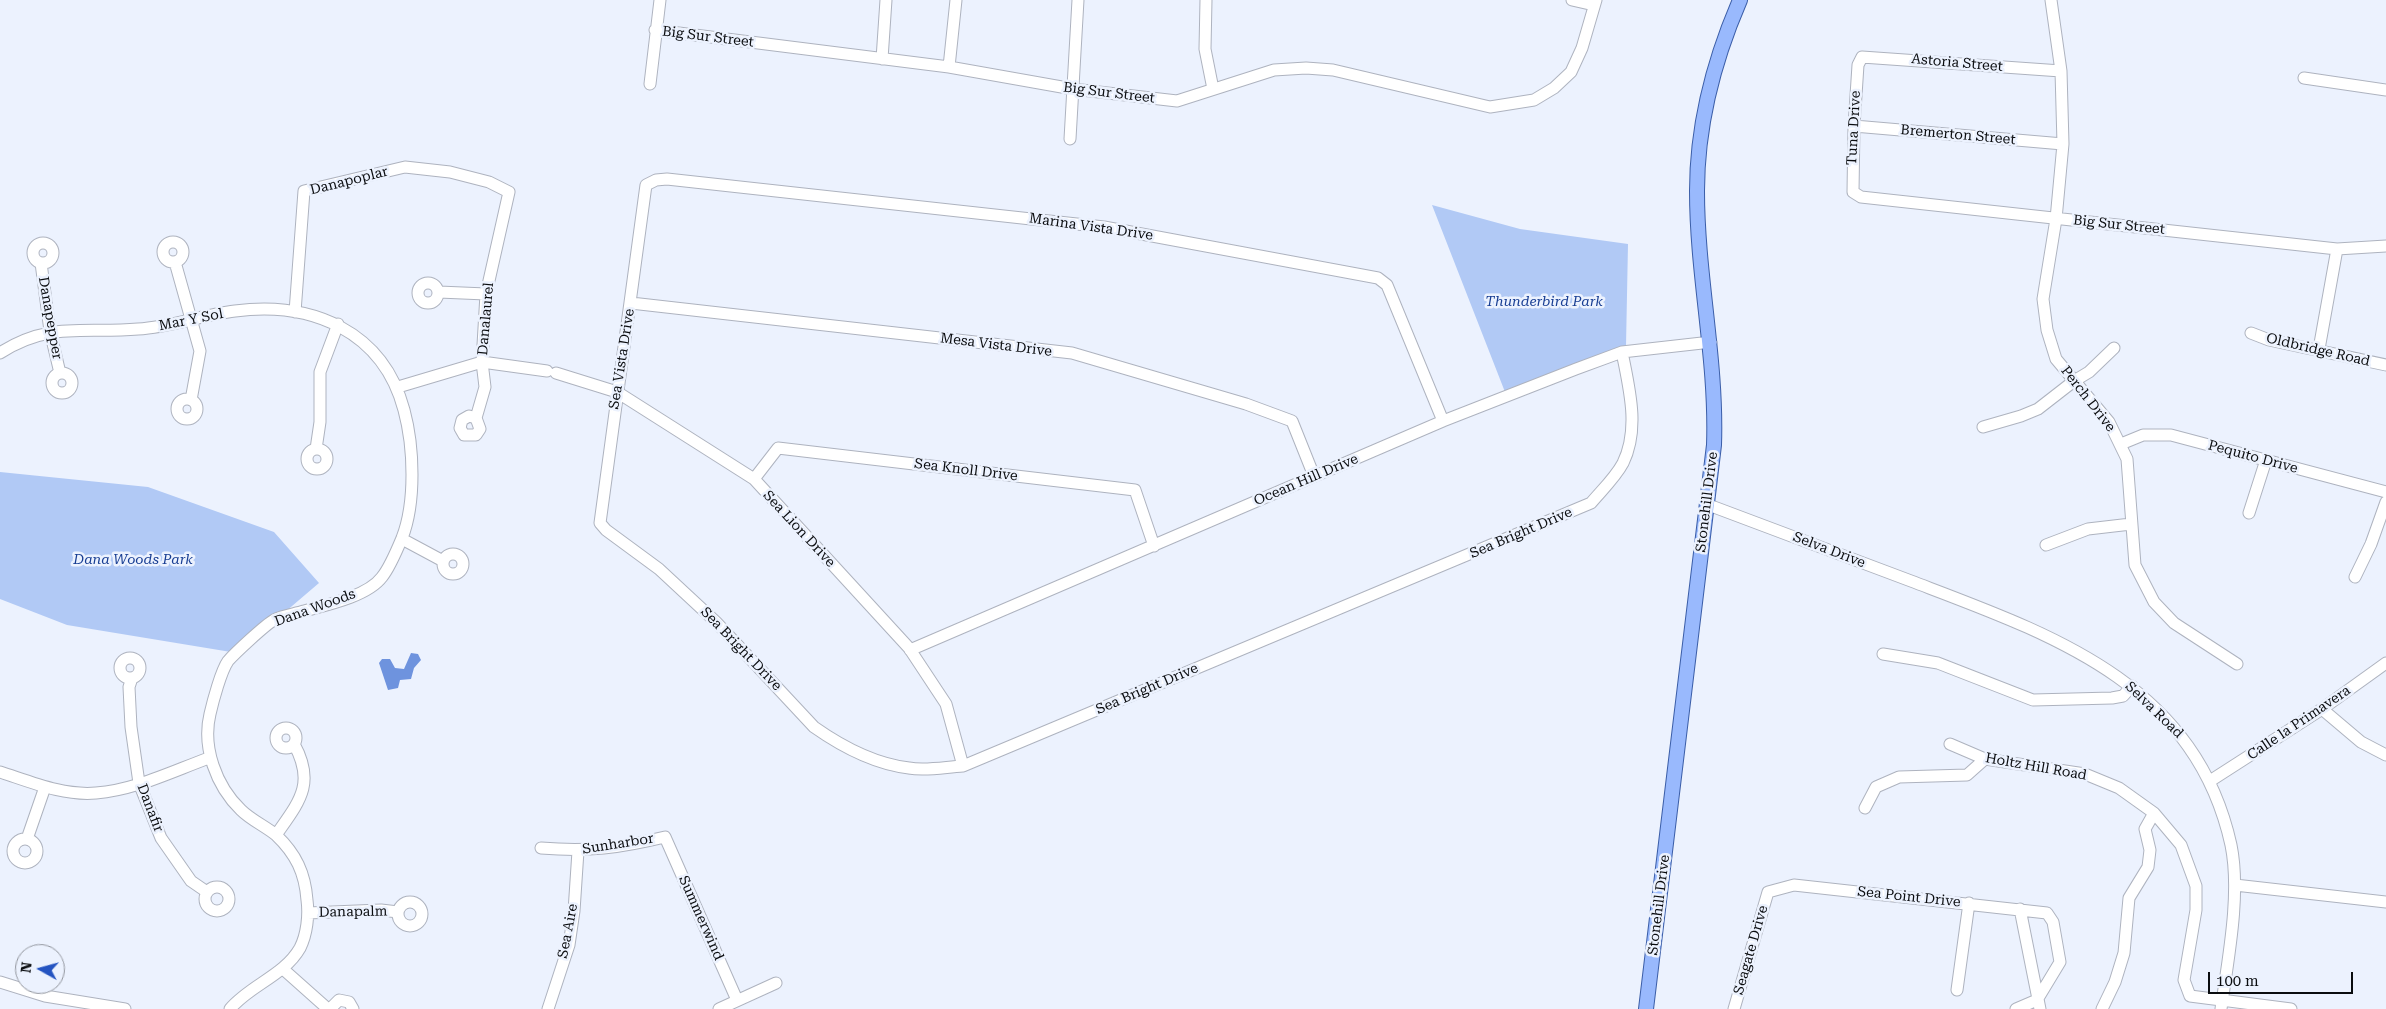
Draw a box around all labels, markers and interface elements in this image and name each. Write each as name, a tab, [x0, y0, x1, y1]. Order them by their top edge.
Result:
street label: Big Sur Street	[661, 23, 755, 51]
street label: Astoria Street	[1911, 51, 2003, 75]
street label: Big Sur Street	[1062, 79, 1156, 107]
street label: Tuna Drive	[1844, 90, 1864, 166]
street label: Bremerton Street	[1900, 122, 2016, 148]
street label: Danapoplar	[308, 163, 390, 199]
street label: Marina Vista Drive	[1028, 210, 1154, 244]
street label: Big Sur Street	[2072, 212, 2166, 238]
street label: Danapepper	[34, 275, 66, 361]
street label: Danalaurel	[474, 282, 498, 356]
park label: Thunderbird Park	[1485, 294, 1603, 310]
street label: Mar Y Sol	[157, 306, 225, 334]
street label: Sea Vista Drive	[606, 308, 638, 410]
street label: Mesa Vista Drive	[939, 330, 1053, 360]
street label: Oldbridge Road	[2265, 330, 2371, 370]
street label: Perch Drive	[2057, 363, 2119, 435]
street label: Pequito Drive	[2206, 437, 2300, 477]
street label: Ocean Hill Drive	[1251, 450, 1361, 510]
street label: Stonehill Drive	[1692, 451, 1722, 553]
street label: Sea Knoll Drive	[913, 455, 1019, 485]
street label: Sea Lion Drive	[759, 487, 839, 571]
street label: Sea Bright Drive	[1467, 504, 1575, 562]
street label: Selva Drive	[1790, 528, 1868, 572]
park label: Dana Woods Park	[73, 552, 193, 568]
street label: Dana Woods	[272, 586, 358, 630]
street label: Sea Bright Drive	[697, 604, 785, 694]
street label: Sea Bright Drive	[1093, 660, 1201, 718]
street label: Selva Road	[2121, 678, 2187, 742]
street label: Calle la Primavera	[2244, 682, 2354, 764]
street label: Holtz Hill Road	[1984, 750, 2088, 784]
street label: Danafir	[133, 782, 167, 834]
street label: Sunharbor	[581, 830, 655, 858]
street label: Stonehill Drive	[1644, 854, 1674, 956]
street label: Summerwind	[675, 873, 727, 963]
street label: Sea Point Drive	[1857, 883, 1961, 911]
street label: Sea Aire	[554, 902, 582, 960]
street label: Danapalm	[318, 903, 388, 921]
street label: Seagate Drive	[1730, 903, 1772, 997]
north arrow	[15, 944, 65, 994]
text: N	[18, 961, 35, 974]
scale bar	[2211, 962, 2356, 994]
text: 100 m	[2216, 972, 2259, 990]

